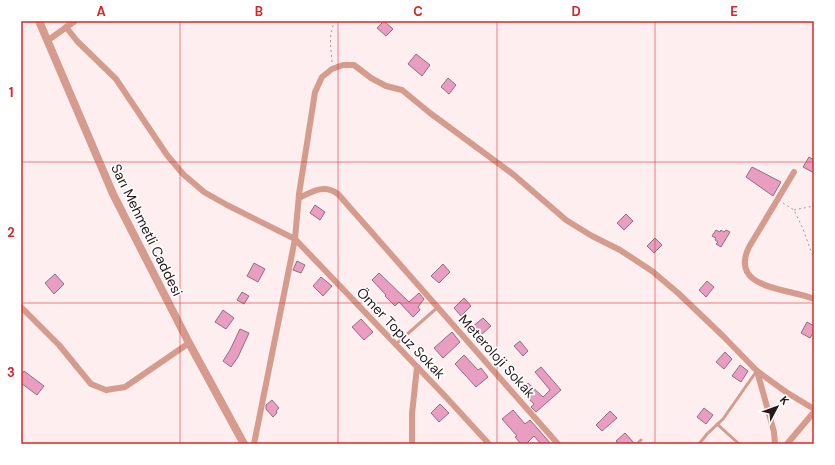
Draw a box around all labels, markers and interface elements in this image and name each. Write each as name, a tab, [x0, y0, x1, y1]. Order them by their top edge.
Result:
text: A	[96, 3, 106, 20]
text: B	[255, 3, 263, 20]
text: C	[413, 3, 423, 20]
text: D	[571, 3, 581, 20]
text: E	[730, 3, 738, 20]
text: 1	[9, 84, 13, 101]
street label: Sarı Mehmetli Caddesi	[107, 161, 187, 299]
text: 2	[7, 224, 15, 241]
street label: Ömer Topuz Sokak	[353, 284, 449, 382]
street label: Meteroloji Sokak	[455, 311, 539, 401]
text: 3	[7, 364, 15, 381]
north arrow	[757, 387, 797, 427]
text: K	[777, 393, 792, 408]

